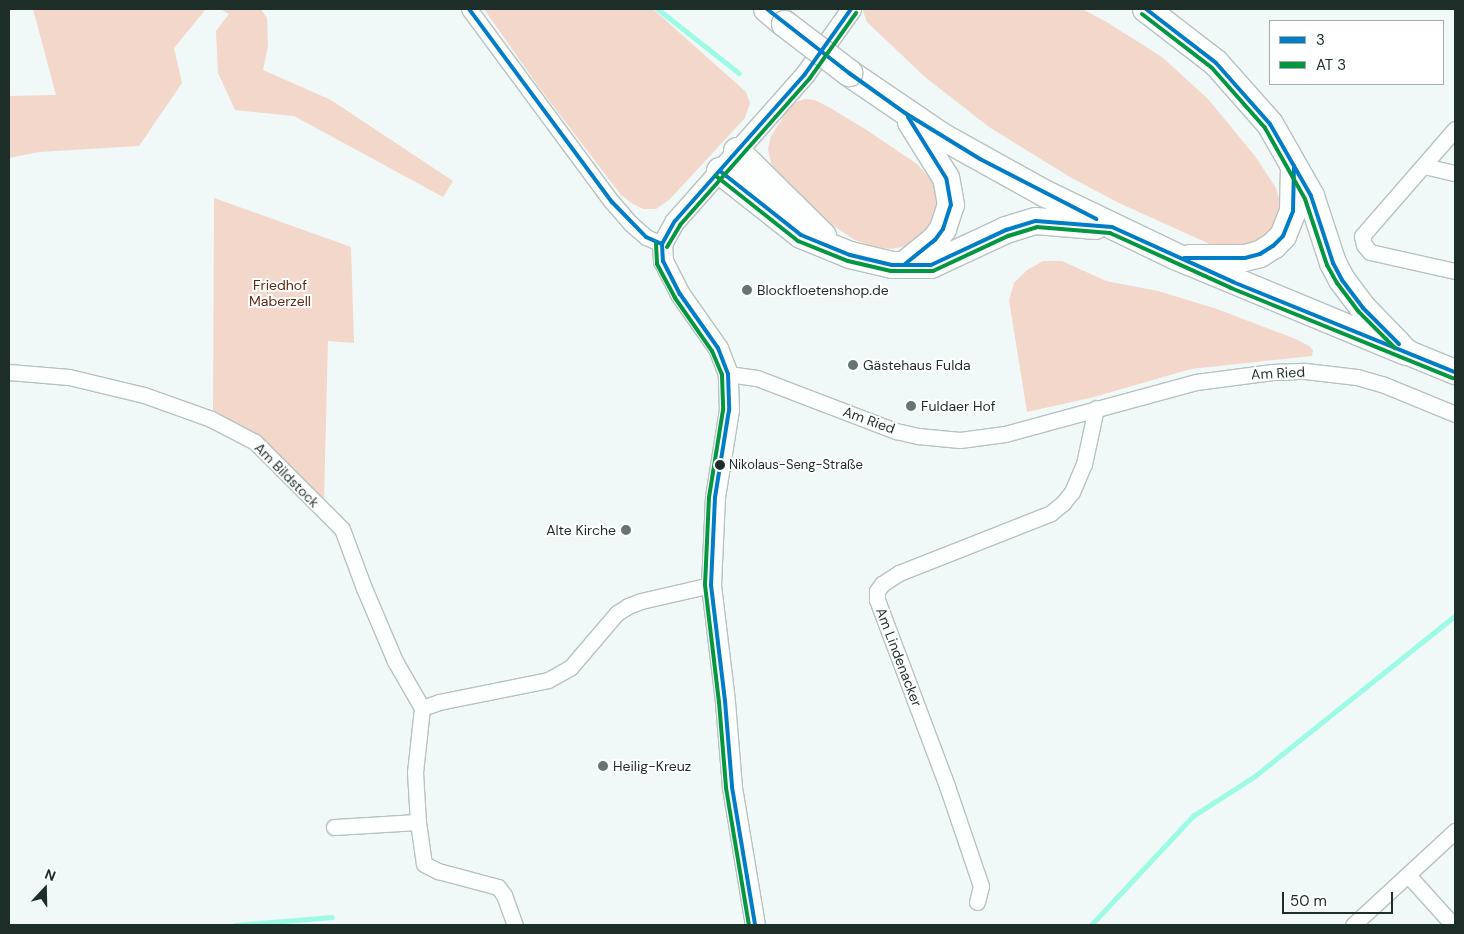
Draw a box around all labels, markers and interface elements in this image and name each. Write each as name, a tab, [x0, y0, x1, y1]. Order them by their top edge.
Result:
legend	[1269, 20, 1444, 85]
text: 3	[1316, 30, 1325, 50]
text: AT 3	[1316, 55, 1346, 75]
park label: Friedhof Maberzell	[249, 277, 311, 310]
place label: Blockfloetenshop.de	[757, 282, 889, 298]
marker: Blockfloetenshop.de	[741, 284, 753, 296]
place label: Gästehaus Fulda	[863, 357, 971, 373]
marker: Gästehaus Fulda	[847, 359, 859, 371]
street label: Am Ried	[1251, 363, 1305, 383]
place label: Fuldaer Hof	[921, 398, 995, 414]
marker: Fuldaer Hof	[905, 400, 917, 412]
street label: Am Ried	[841, 403, 897, 437]
street label: Am Bildstock	[251, 439, 323, 511]
place label: Nikolaus-Seng-Straße	[729, 457, 863, 473]
marker: Nikolaus-Seng-Straße	[715, 460, 725, 470]
place label: Alte Kirche	[546, 522, 616, 538]
marker: Alte Kirche	[620, 524, 632, 536]
street label: Am Lindenacker	[872, 605, 926, 709]
place label: Heilig-Kreuz	[613, 758, 691, 774]
marker: Heilig-Kreuz	[597, 760, 609, 772]
north arrow	[20, 864, 70, 914]
text: N	[42, 865, 58, 885]
scale bar	[1284, 882, 1395, 914]
text: 50 m	[1290, 891, 1327, 911]

